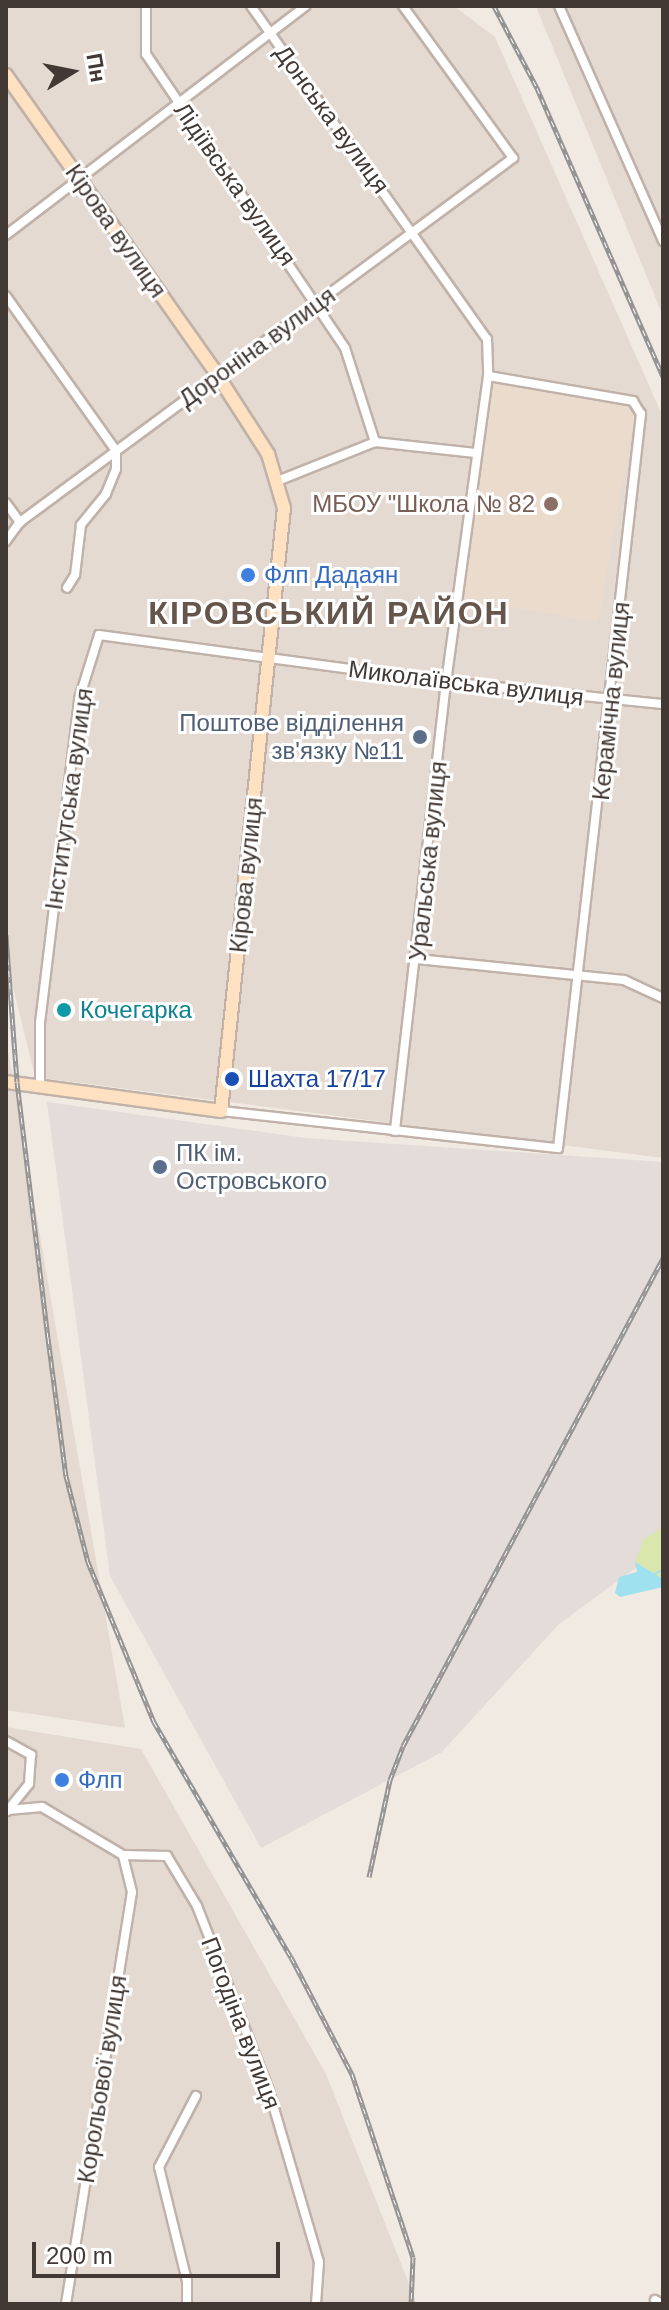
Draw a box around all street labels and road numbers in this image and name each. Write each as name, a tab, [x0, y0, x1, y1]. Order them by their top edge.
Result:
street label: Донська вулиця	[268, 39, 396, 199]
street label: Лідіївська вулиця	[168, 97, 302, 271]
street label: Кірова вулиця	[59, 159, 173, 303]
street label: Дороніна вулиця	[173, 281, 341, 413]
street label: Керамічна вулиця	[586, 600, 636, 802]
street label: Миколаївська вулиця	[347, 654, 585, 712]
street label: Інститутська вулиця	[39, 686, 99, 912]
street label: Уральська вулиця	[403, 760, 453, 962]
street label: Кірова вулиця	[224, 796, 268, 954]
street label: Погодіна вулиця	[195, 1933, 287, 2113]
street label: Корольової вулиця	[71, 1973, 133, 2185]

